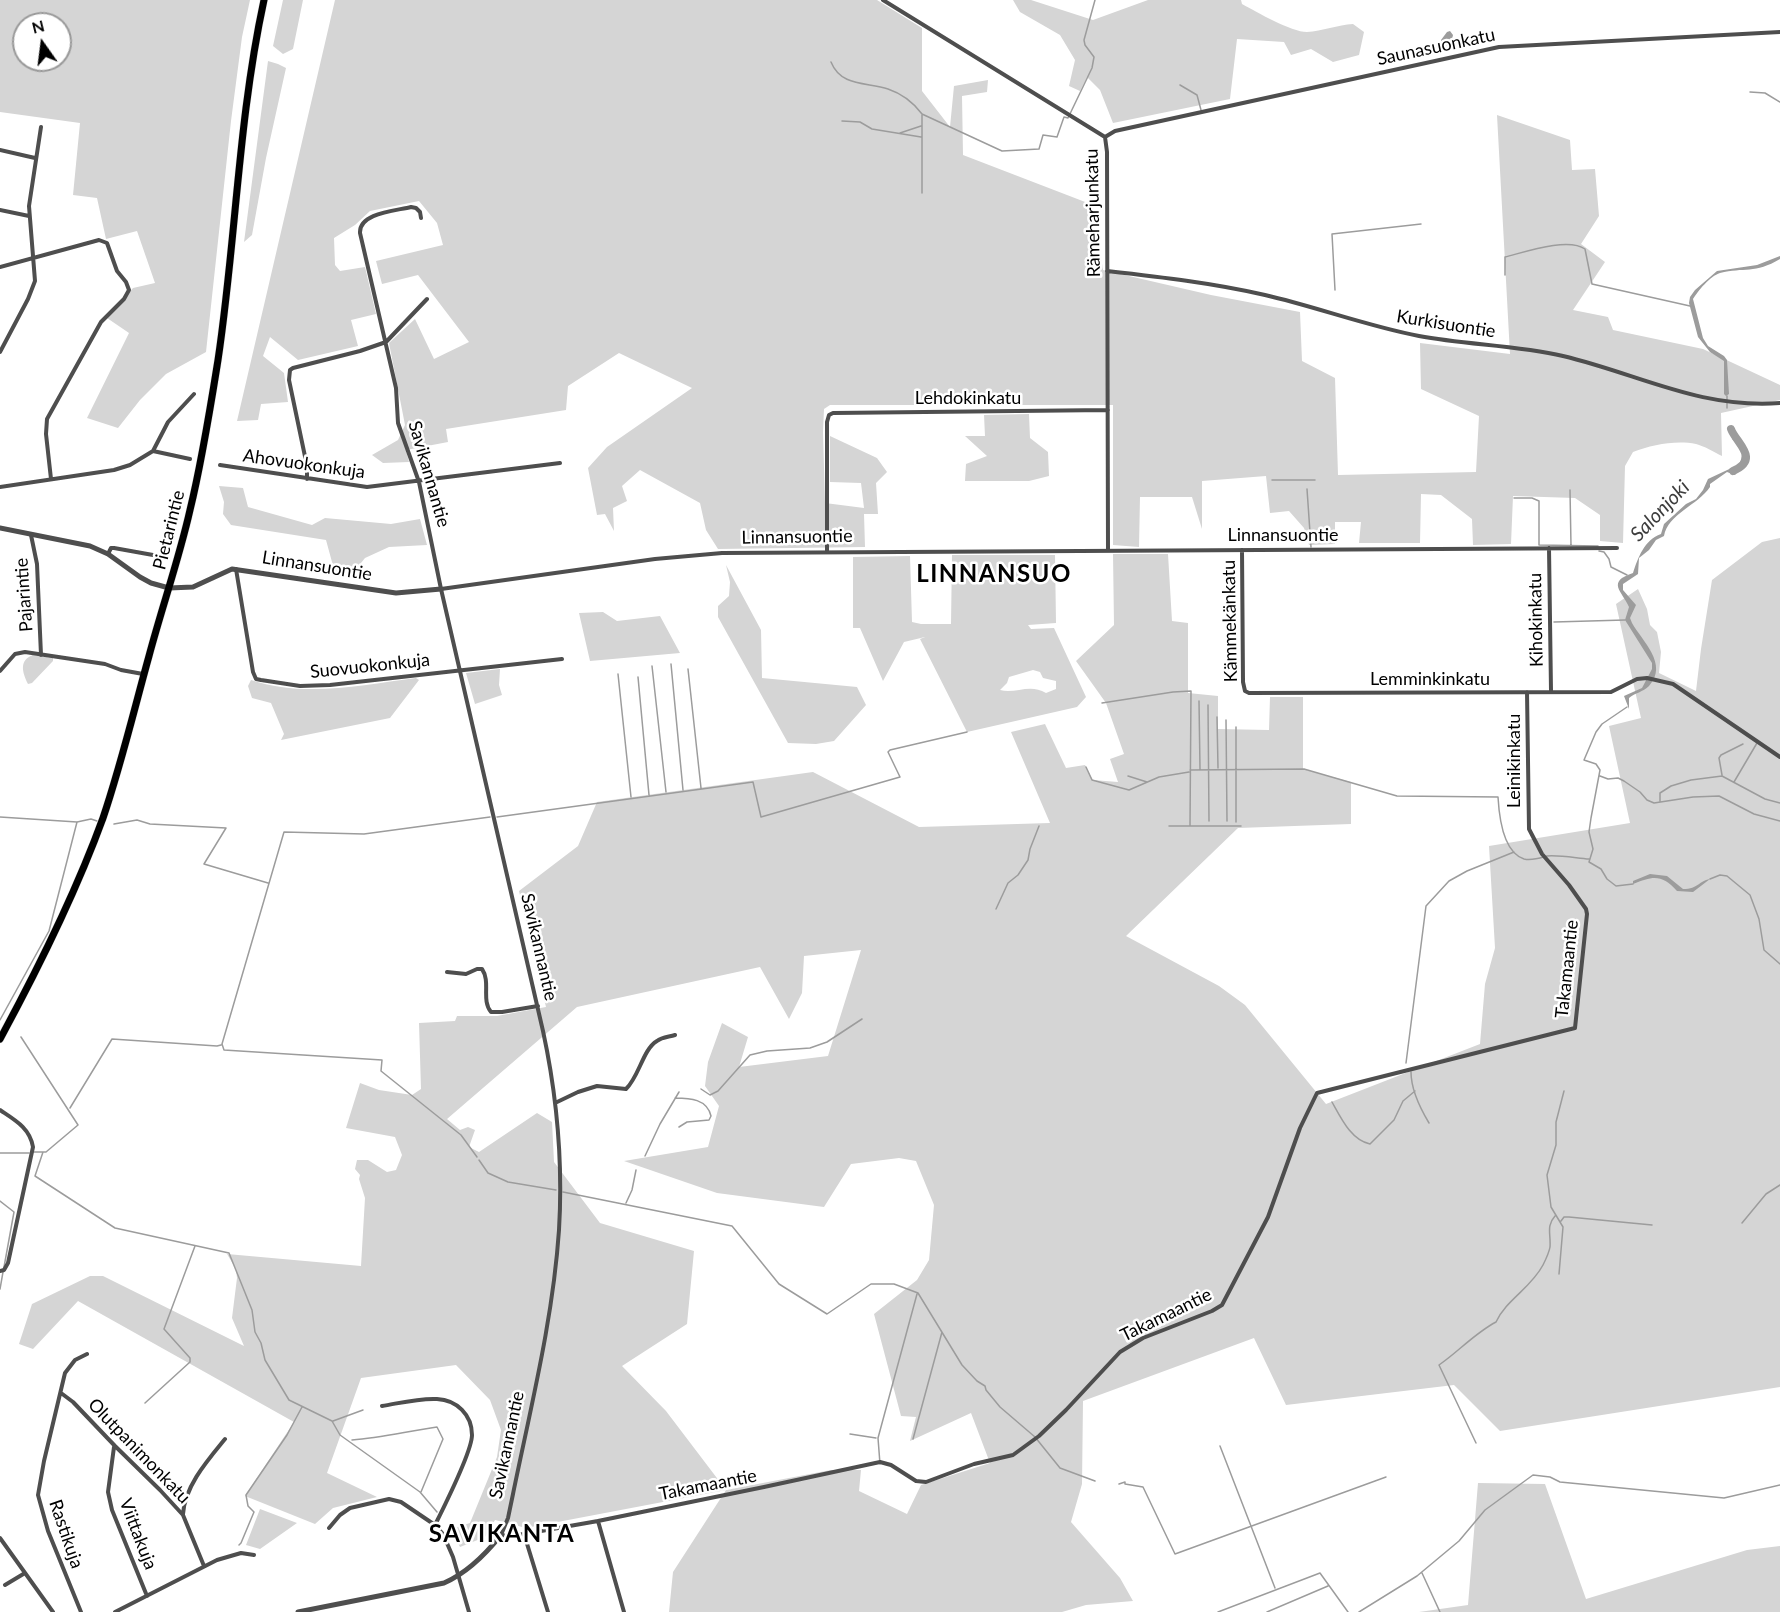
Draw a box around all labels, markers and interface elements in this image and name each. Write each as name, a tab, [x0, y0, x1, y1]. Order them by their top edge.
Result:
north arrow	[12, 12, 72, 72]
text: N	[30, 15, 46, 37]
street label: Saunasuonkatu	[1375, 24, 1497, 70]
street label: Rämeharjunkatu	[1081, 148, 1105, 278]
street label: Kurkisuontie	[1395, 306, 1497, 342]
street label: Lehdokinkatu	[915, 387, 1021, 409]
street label: Savikannantie	[404, 418, 454, 530]
street label: Ahovuokonkuja	[242, 445, 366, 483]
water label: Salonjoki	[1625, 476, 1695, 546]
street label: Pietarintie	[149, 488, 189, 572]
street label: Linnansuontie	[1227, 524, 1339, 546]
street label: Linnansuontie	[741, 525, 853, 549]
street label: Linnansuontie	[260, 547, 374, 585]
street label: Pajarintie	[11, 557, 37, 633]
district label: LINNANSUO	[916, 560, 1072, 588]
street label: Kämmekänkatu	[1218, 560, 1242, 682]
street label: Kihokinkatu	[1524, 573, 1548, 667]
street label: Suovuokonkuja	[309, 649, 431, 683]
street label: Lemminkinkatu	[1370, 668, 1490, 690]
street label: Leinikinkatu	[1503, 714, 1525, 808]
street label: Savikannantie	[516, 891, 562, 1003]
street label: Takamaantie	[1551, 919, 1583, 1019]
street label: Takamaantie	[1117, 1284, 1215, 1346]
street label: Savikannantie	[485, 1389, 529, 1501]
street label: Olutpanimonkatu	[83, 1394, 195, 1508]
street label: Takamaantie	[657, 1465, 759, 1505]
street label: Viittakuja	[115, 1495, 161, 1573]
street label: Rastikuja	[44, 1497, 88, 1571]
district label: SAVIKANTA	[429, 1520, 575, 1548]

